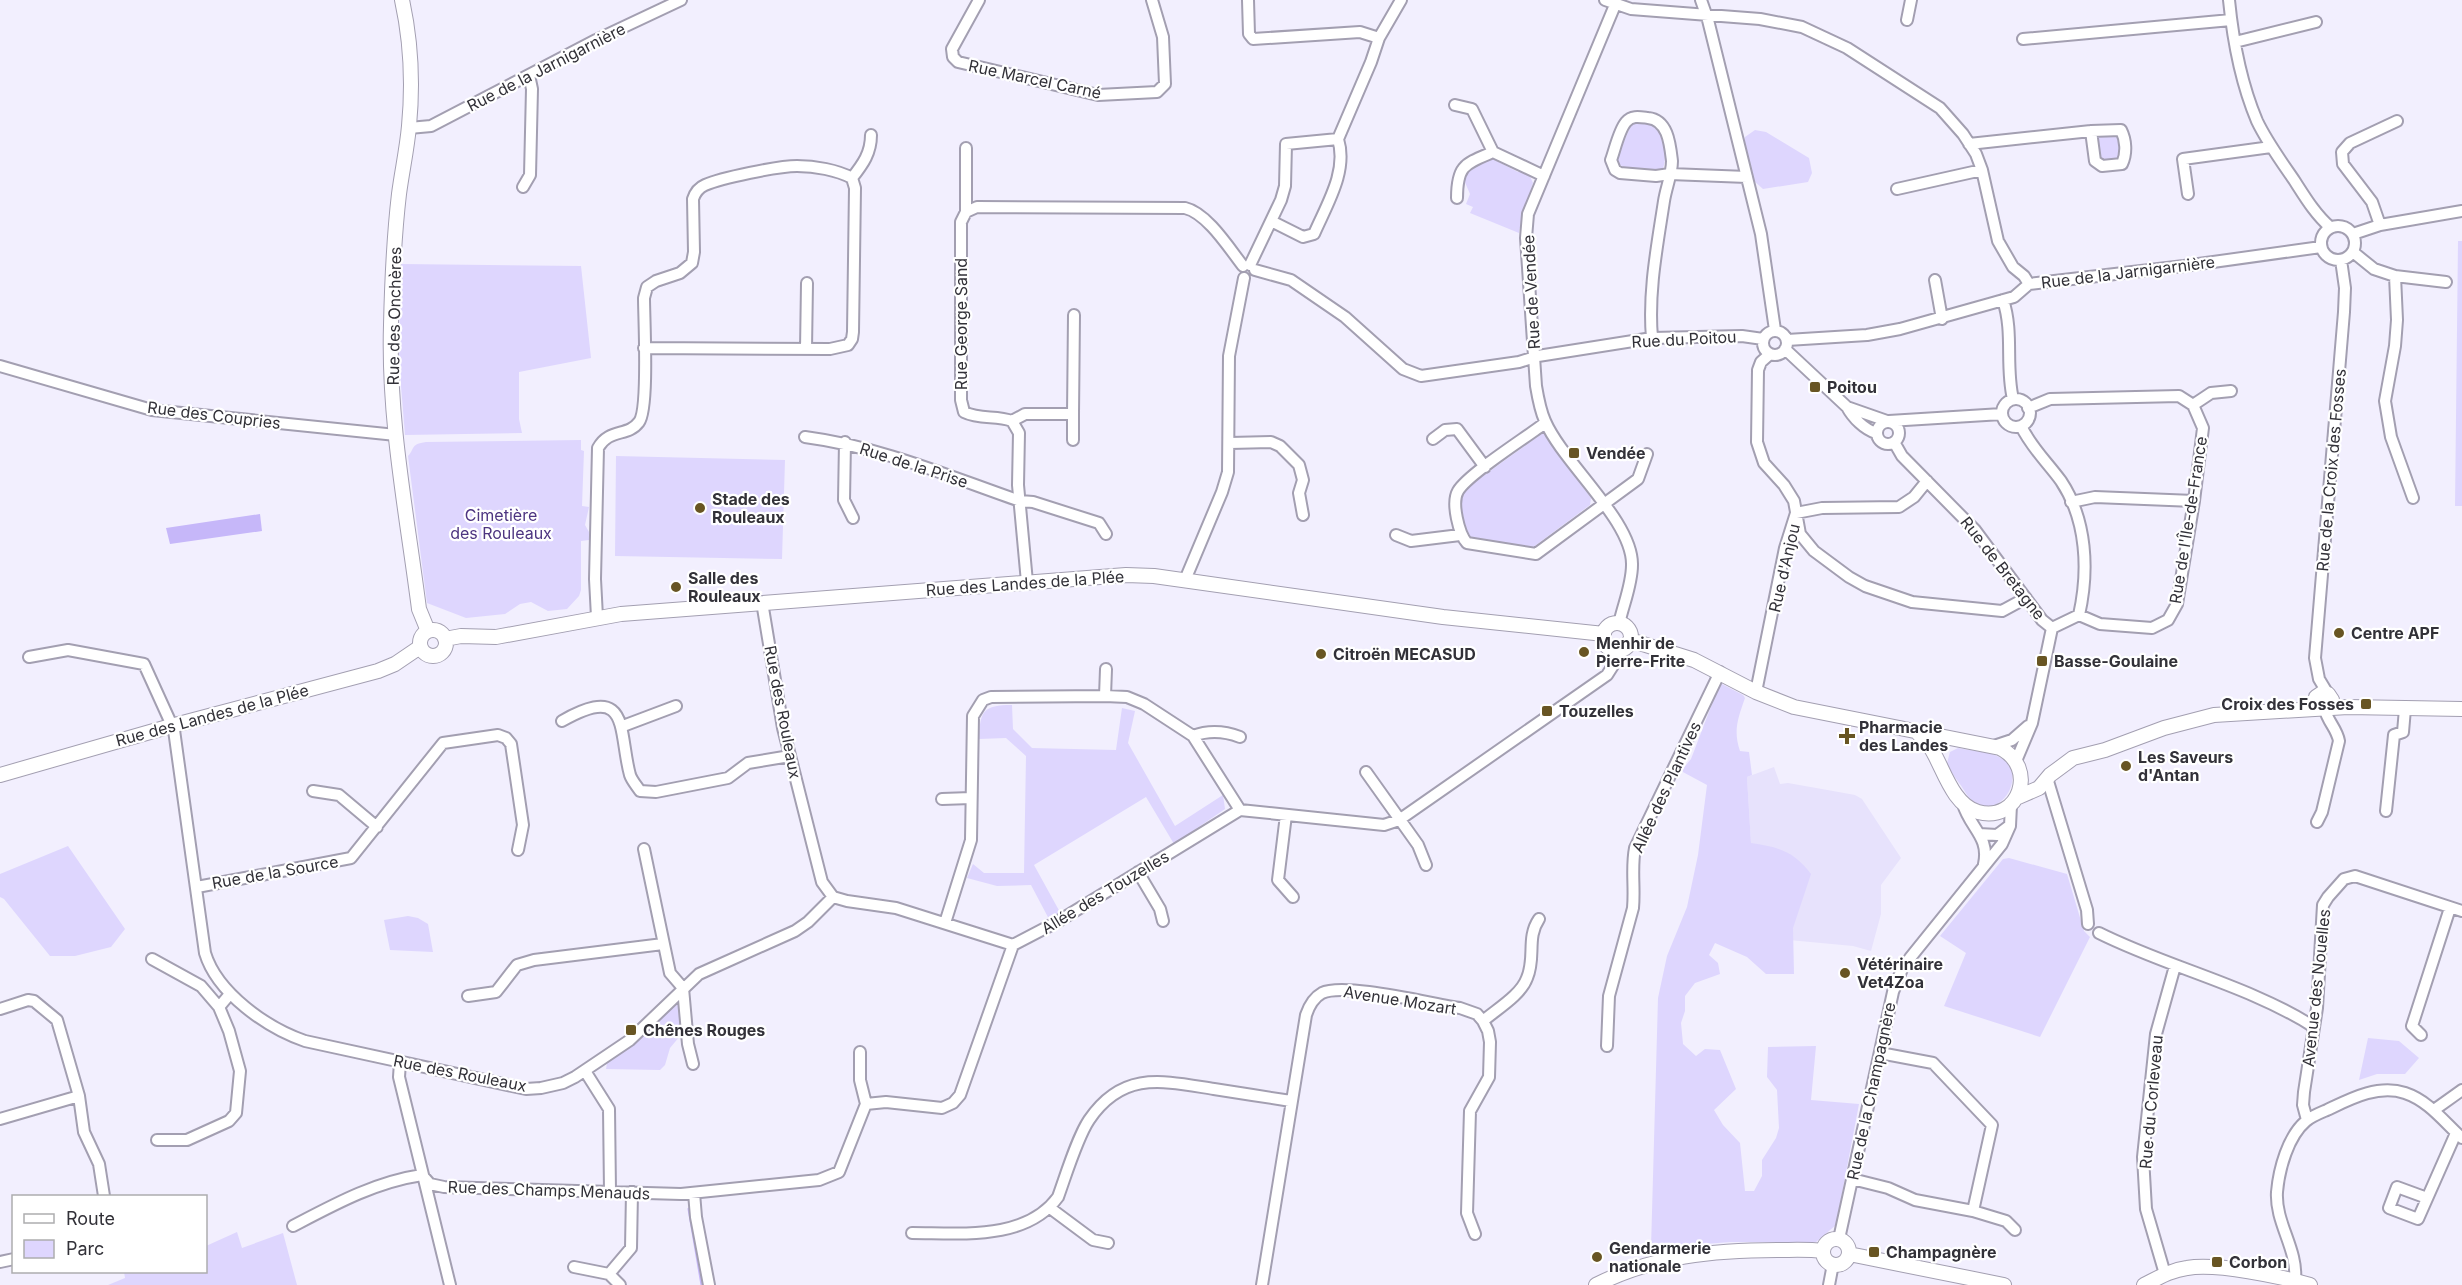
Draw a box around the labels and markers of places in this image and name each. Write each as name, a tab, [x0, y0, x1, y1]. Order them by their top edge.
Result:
place label: Poitou	[1827, 377, 1877, 397]
marker: Poitou	[1808, 380, 1822, 394]
place label: Vendée	[1586, 443, 1646, 463]
marker: Vendée	[1567, 446, 1581, 460]
place label: Stade des Rouleaux	[712, 489, 790, 527]
marker: Stade des Rouleaux	[693, 501, 707, 515]
place label: Salle des Rouleaux	[688, 568, 761, 606]
marker: Salle des Rouleaux	[669, 580, 683, 594]
place label: Centre APF	[2351, 623, 2439, 643]
marker: Centre APF	[2332, 626, 2346, 640]
place label: Menhir de Pierre-Frite	[1596, 633, 1685, 671]
place label: Citroën MECASUD	[1333, 644, 1476, 664]
marker: Menhir de Pierre-Frite	[1577, 645, 1591, 659]
marker: Citroën MECASUD	[1314, 647, 1328, 661]
place label: Basse-Goulaine	[2054, 651, 2178, 671]
marker: Basse-Goulaine	[2035, 654, 2049, 668]
place label: Croix des Fosses	[2221, 694, 2354, 714]
marker: Croix des Fosses	[2359, 697, 2373, 711]
place label: Touzelles	[1559, 701, 1634, 721]
marker: Touzelles	[1540, 704, 1554, 718]
place label: Pharmacie des Landes	[1859, 717, 1948, 755]
marker: Pharmacie des Landes	[1840, 729, 1854, 743]
place label: Les Saveurs d'Antan	[2138, 747, 2233, 785]
marker: Les Saveurs d'Antan	[2119, 759, 2133, 773]
place label: Vétérinaire Vet4Zoa	[1857, 954, 1943, 992]
marker: Vétérinaire Vet4Zoa	[1838, 966, 1852, 980]
place label: Chênes Rouges	[643, 1020, 765, 1040]
marker: Chênes Rouges	[624, 1023, 638, 1037]
place label: Gendarmerie nationale	[1609, 1238, 1711, 1276]
place label: Champagnère	[1886, 1242, 1996, 1262]
marker: Champagnère	[1867, 1245, 1881, 1259]
marker: Gendarmerie nationale	[1590, 1250, 1604, 1264]
place label: Corbon	[2229, 1252, 2287, 1272]
marker: Corbon	[2210, 1255, 2224, 1269]

